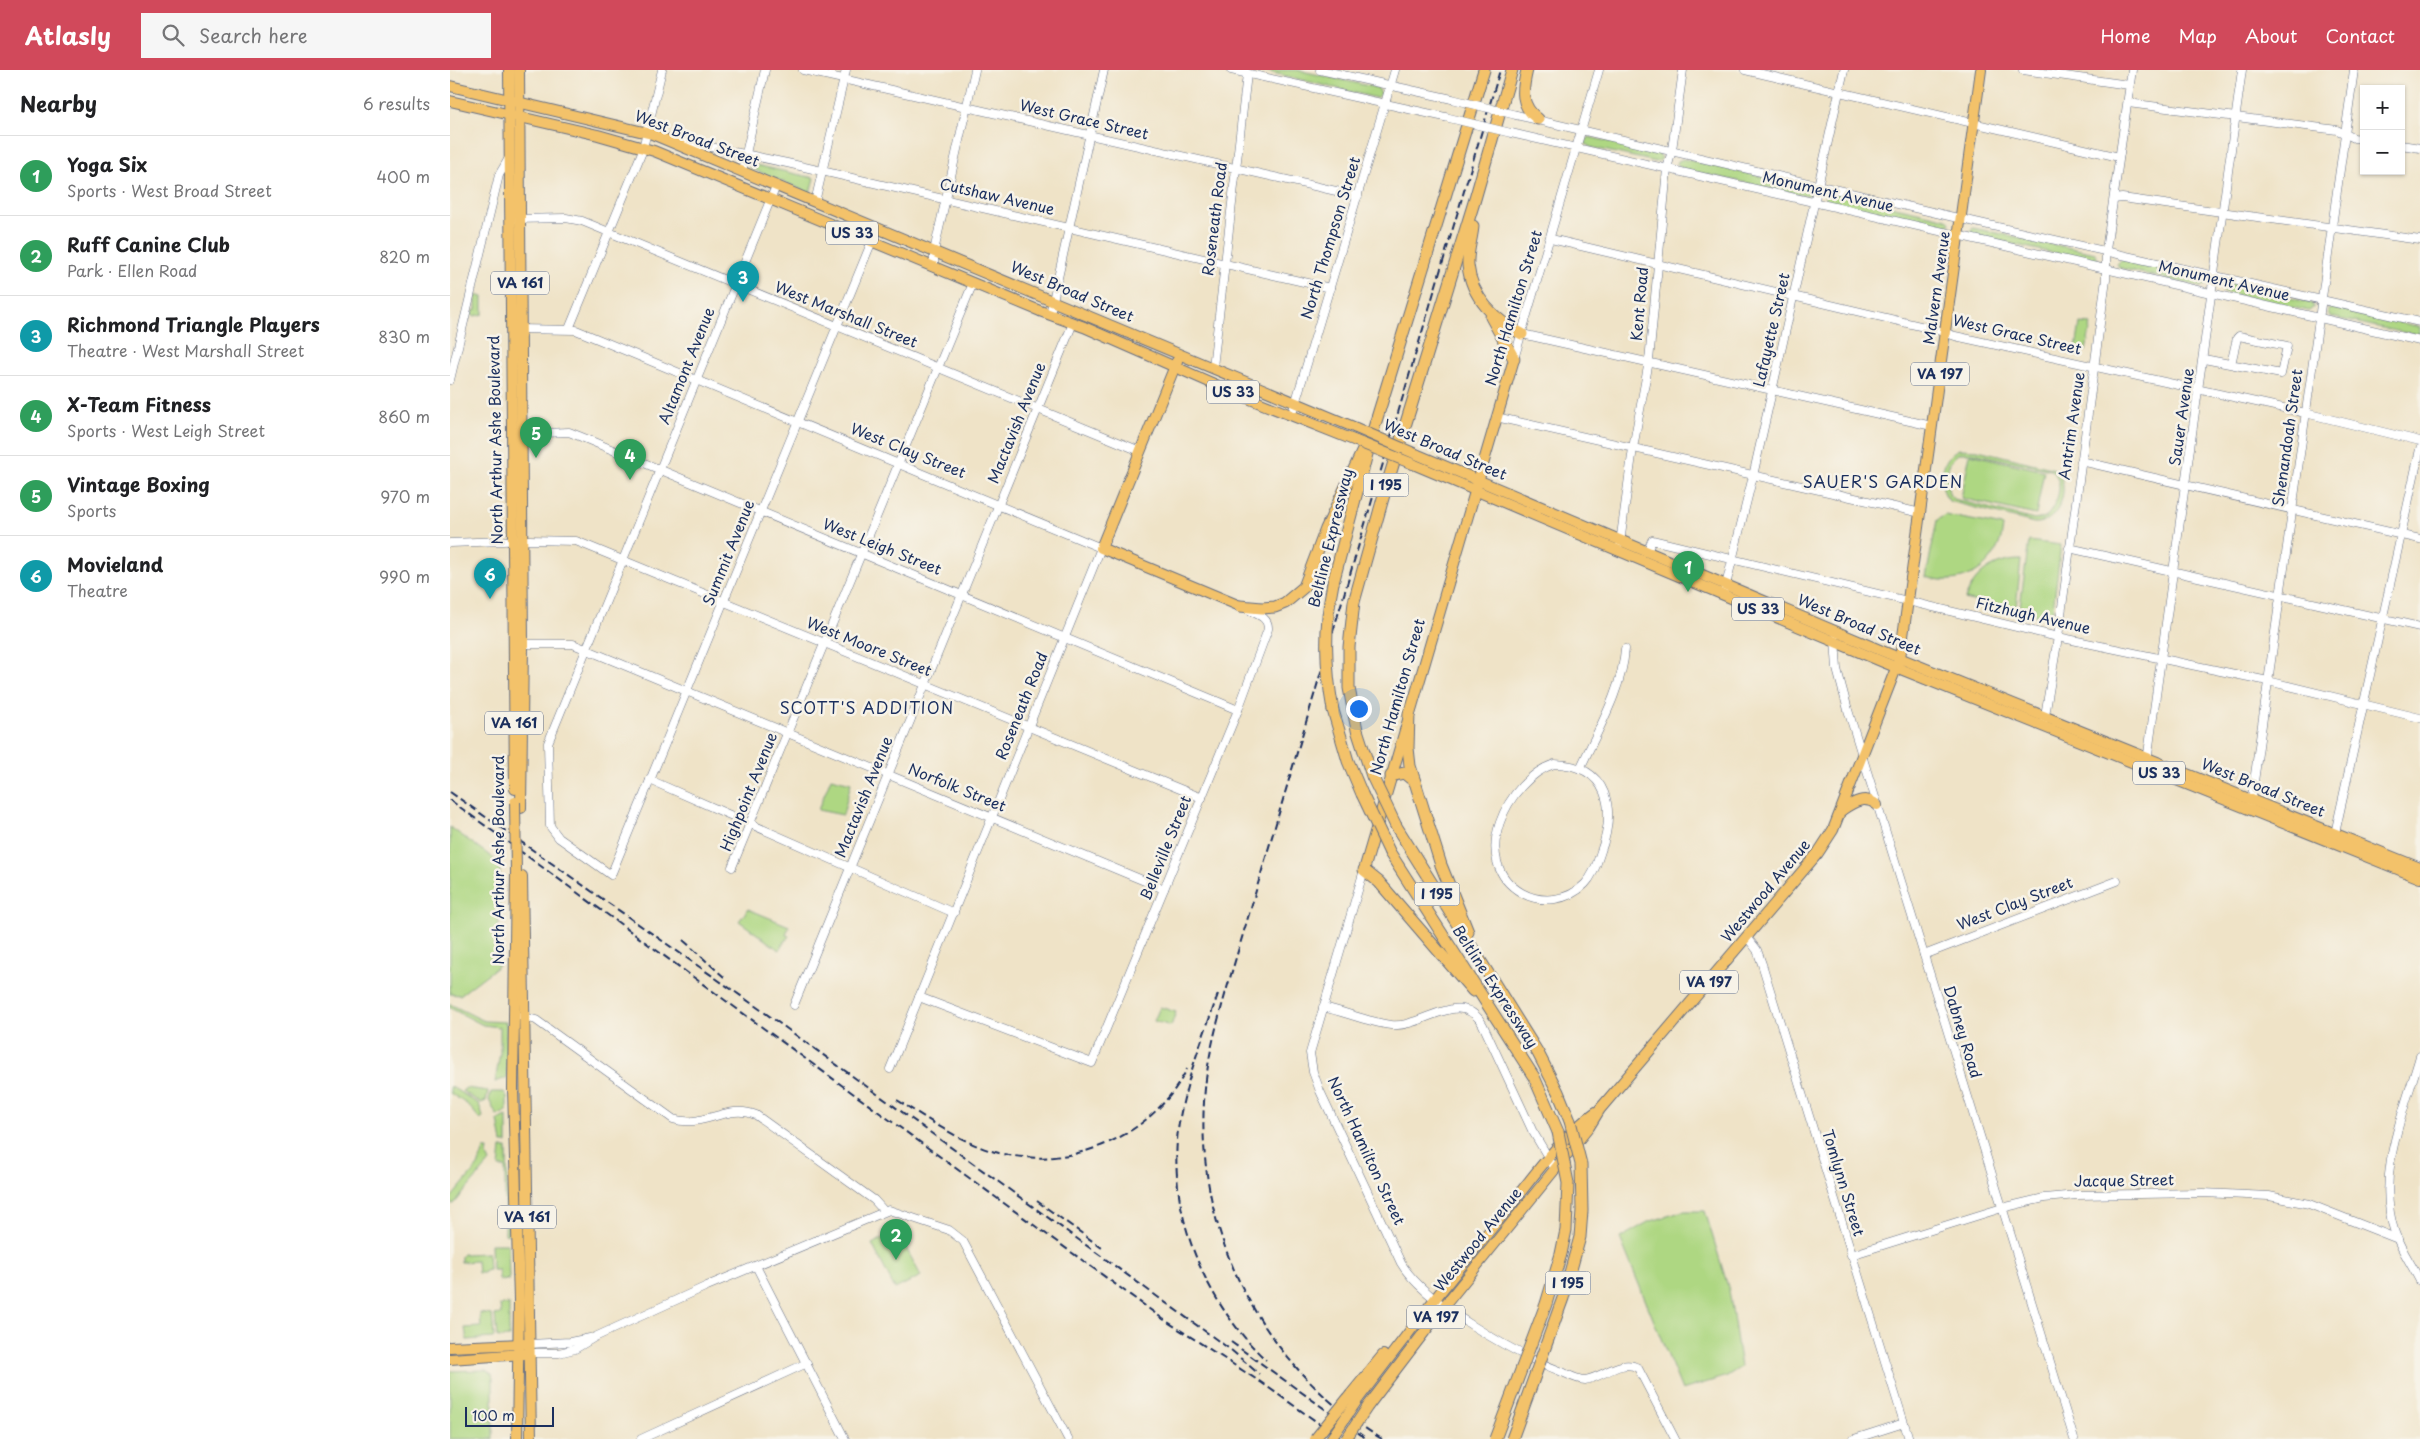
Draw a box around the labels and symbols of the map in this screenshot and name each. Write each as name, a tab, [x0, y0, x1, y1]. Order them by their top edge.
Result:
street label: West Grace Street	[1018, 93, 1151, 145]
street label: West Broad Street	[632, 103, 763, 172]
street label: North Thompson Street	[1294, 153, 1365, 322]
street label: Roseneath Road	[1195, 161, 1232, 277]
street label: Monument Avenue	[1760, 164, 1896, 217]
street label: Cutshaw Avenue	[938, 171, 1057, 220]
road number: US 33	[826, 222, 878, 244]
street label: North Hamilton Street	[1478, 227, 1547, 388]
street label: Malvern Avenue	[1916, 230, 1955, 346]
street label: Monument Avenue	[2156, 253, 2292, 306]
street label: West Broad Street	[1007, 254, 1138, 327]
pin: 3	[727, 261, 759, 302]
street label: Kent Road	[1624, 266, 1653, 342]
street label: Lafayette Street	[1746, 270, 1795, 389]
road number: VA 161	[491, 272, 549, 294]
street label: West Marshall Street	[772, 274, 921, 353]
street label: Altamont Avenue	[652, 304, 720, 427]
street label: West Grace Street	[1951, 308, 2084, 360]
street label: North Arthur Ashe Boulevard	[481, 335, 508, 545]
street label: Mactavish Avenue	[981, 358, 1050, 487]
road number: VA 197	[1911, 362, 1969, 386]
street label: Sauer Avenue	[2162, 366, 2199, 467]
street label: Shenandoah Street	[2265, 367, 2308, 508]
street label: Antrim Avenue	[2052, 370, 2089, 481]
road number: US 33	[1207, 381, 1259, 404]
street label: West Broad Street	[1380, 412, 1511, 485]
street label: West Clay Street	[847, 416, 970, 483]
pin: 5	[520, 417, 552, 458]
pin: 4	[614, 439, 646, 480]
street label: Beltline Expressway	[1301, 466, 1358, 610]
district label: SAUER'S GARDEN	[1803, 469, 1963, 493]
road number: I 195	[1364, 474, 1408, 496]
street label: Summit Avenue	[696, 496, 759, 609]
street label: West Leigh Street	[820, 511, 945, 580]
pin: 1	[1672, 551, 1704, 592]
pin: 6	[474, 558, 506, 599]
street label: West Broad Street	[1794, 587, 1925, 660]
street label: Fitzhugh Avenue	[1974, 590, 2093, 639]
road number: US 33	[1732, 598, 1784, 620]
street label: West Moore Street	[803, 610, 936, 681]
street label: North Hamilton Street	[1363, 616, 1430, 777]
street label: Roseneath Road	[988, 648, 1053, 763]
district label: SCOTT'S ADDITION	[780, 695, 954, 719]
your location	[1346, 696, 1372, 722]
road number: VA 161	[485, 711, 543, 734]
street label: Highpoint Avenue	[713, 728, 782, 854]
street label: Mactavish Avenue	[828, 732, 897, 861]
street label: West Broad Street	[2198, 751, 2329, 822]
street label: North Arthur Ashe Boulevard	[486, 755, 509, 965]
street label: Norfolk Street	[905, 756, 1010, 817]
road number: US 33	[2133, 761, 2185, 784]
street label: Belleville Street	[1133, 792, 1196, 903]
street label: Westwood Avenue	[1715, 833, 1815, 947]
street label: West Clay Street	[1953, 870, 2076, 935]
road number: I 195	[1414, 882, 1460, 906]
street label: Beltline Expressway	[1448, 920, 1545, 1052]
road number: VA 197	[1680, 970, 1738, 994]
street label: Dabney Road	[1938, 982, 1988, 1081]
street label: North Hamilton Street	[1323, 1072, 1412, 1228]
street label: Tomlynn Street	[1817, 1126, 1872, 1239]
street label: Jacque Street	[2074, 1167, 2174, 1192]
street label: Westwood Avenue	[1427, 1182, 1526, 1296]
road number: VA 161	[498, 1206, 556, 1228]
pin: 2	[880, 1219, 912, 1260]
road number: I 195	[1546, 1272, 1590, 1294]
road number: VA 197	[1407, 1306, 1465, 1328]
scale bar	[465, 1404, 554, 1427]

